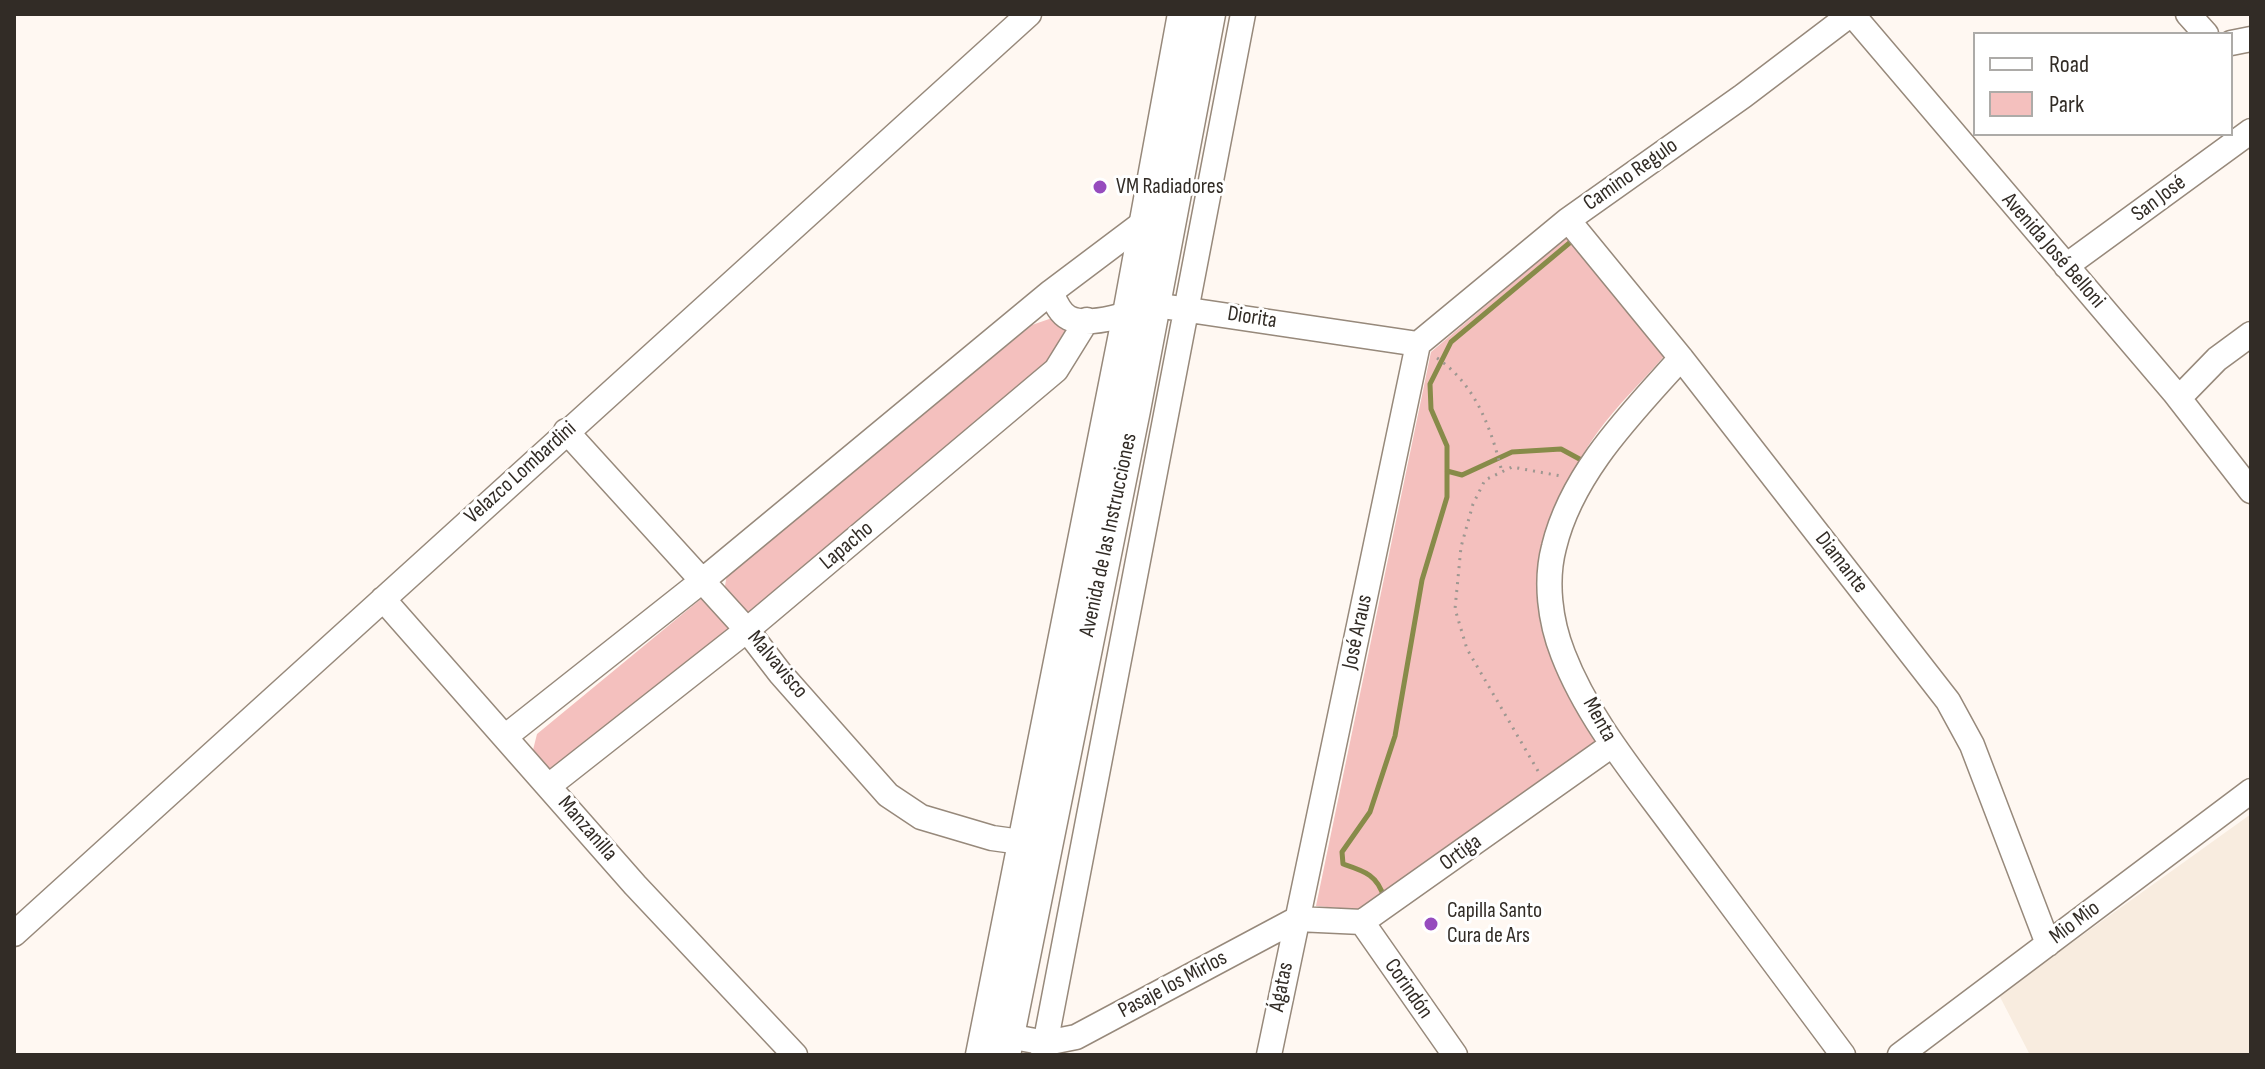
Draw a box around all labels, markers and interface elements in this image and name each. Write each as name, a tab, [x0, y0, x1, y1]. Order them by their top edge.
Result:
legend	[1973, 32, 2233, 136]
text: Road	[2049, 50, 2089, 79]
text: Park	[2049, 90, 2084, 119]
street label: Camino Regulo	[1579, 133, 1683, 217]
street label: San José	[2127, 170, 2191, 228]
place label: VM Radiadores	[1116, 174, 1224, 200]
marker: VM Radiadores	[1091, 178, 1109, 196]
street label: Avenida José Belloni	[1996, 188, 2110, 314]
street label: Diorita	[1225, 301, 1279, 335]
street label: Velazco Lombardini	[460, 416, 582, 530]
street label: Avenida de las Instrucciones	[1075, 431, 1143, 639]
street label: Lapacho	[815, 516, 879, 576]
street label: Diamante	[1809, 527, 1873, 599]
street label: José Araus	[1337, 592, 1379, 672]
street label: Malvavisco	[741, 626, 813, 704]
street label: Menta	[1576, 693, 1622, 747]
street label: Manzanilla	[552, 791, 622, 867]
street label: Ortiga	[1435, 829, 1487, 877]
street label: Mio Mio	[2045, 896, 2105, 950]
place label: Capilla Santo Cura de Ars	[1447, 898, 1542, 950]
marker: Capilla Santo Cura de Ars	[1422, 915, 1440, 933]
street label: Pasaje los Mirlos	[1114, 945, 1232, 1025]
street label: Corindón	[1378, 954, 1438, 1024]
street label: Ágatas	[1264, 960, 1300, 1014]

